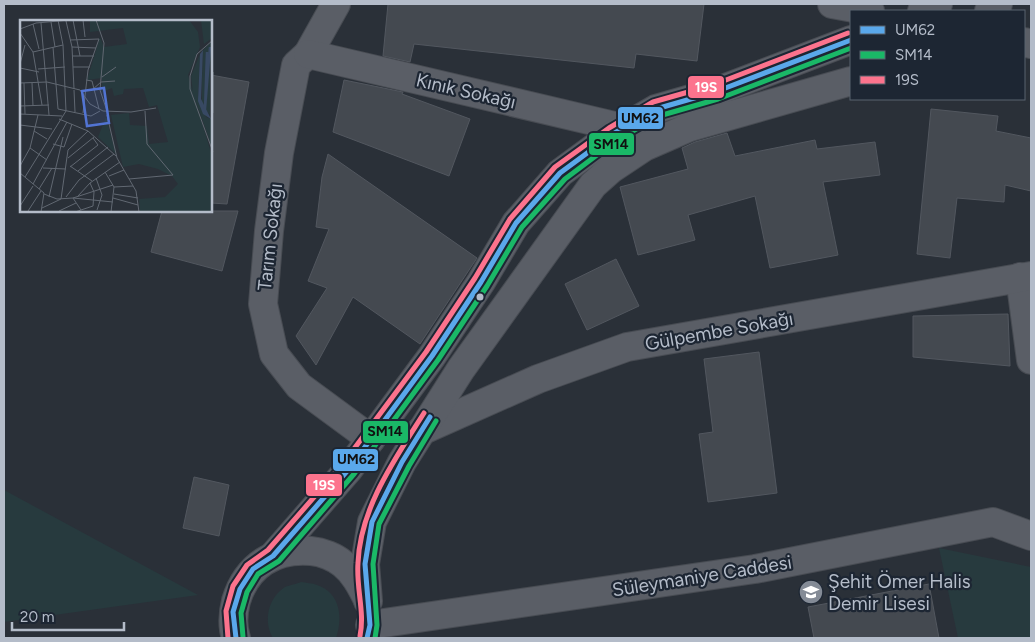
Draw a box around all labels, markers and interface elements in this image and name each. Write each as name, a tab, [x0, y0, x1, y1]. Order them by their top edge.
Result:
legend	[850, 10, 1025, 100]
inset map	[20, 20, 212, 212]
text: UM62	[895, 21, 935, 39]
text: SM14	[895, 46, 932, 64]
street label: Kınık Sokağı	[414, 68, 518, 114]
text: 19S	[895, 71, 919, 89]
line badge: 19S	[687, 75, 725, 99]
text: 19S	[695, 79, 717, 96]
line badge: UM62	[617, 106, 664, 130]
text: UM62	[621, 110, 659, 127]
line badge: SM14	[588, 132, 635, 156]
text: SM14	[593, 136, 629, 153]
street label: Tarım Sokağı	[253, 182, 287, 292]
unlabelled marker	[475, 292, 485, 302]
street label: Gülpembe Sokağı	[643, 307, 795, 355]
line badge: SM14	[362, 420, 409, 444]
text: SM14	[367, 423, 403, 440]
line badge: UM62	[332, 448, 379, 472]
text: UM62	[337, 451, 375, 468]
line badge: 19S	[305, 473, 343, 497]
text: 19S	[313, 477, 335, 494]
street label: Süleymaniye Caddesi	[611, 550, 793, 602]
place label: Şehit Ömer Halis Demir Lisesi	[828, 570, 971, 615]
school or university icon: Şehit Ömer Halis Demir Lisesi	[798, 579, 824, 605]
scale bar	[12, 600, 125, 632]
text: 20 m	[20, 608, 54, 626]

